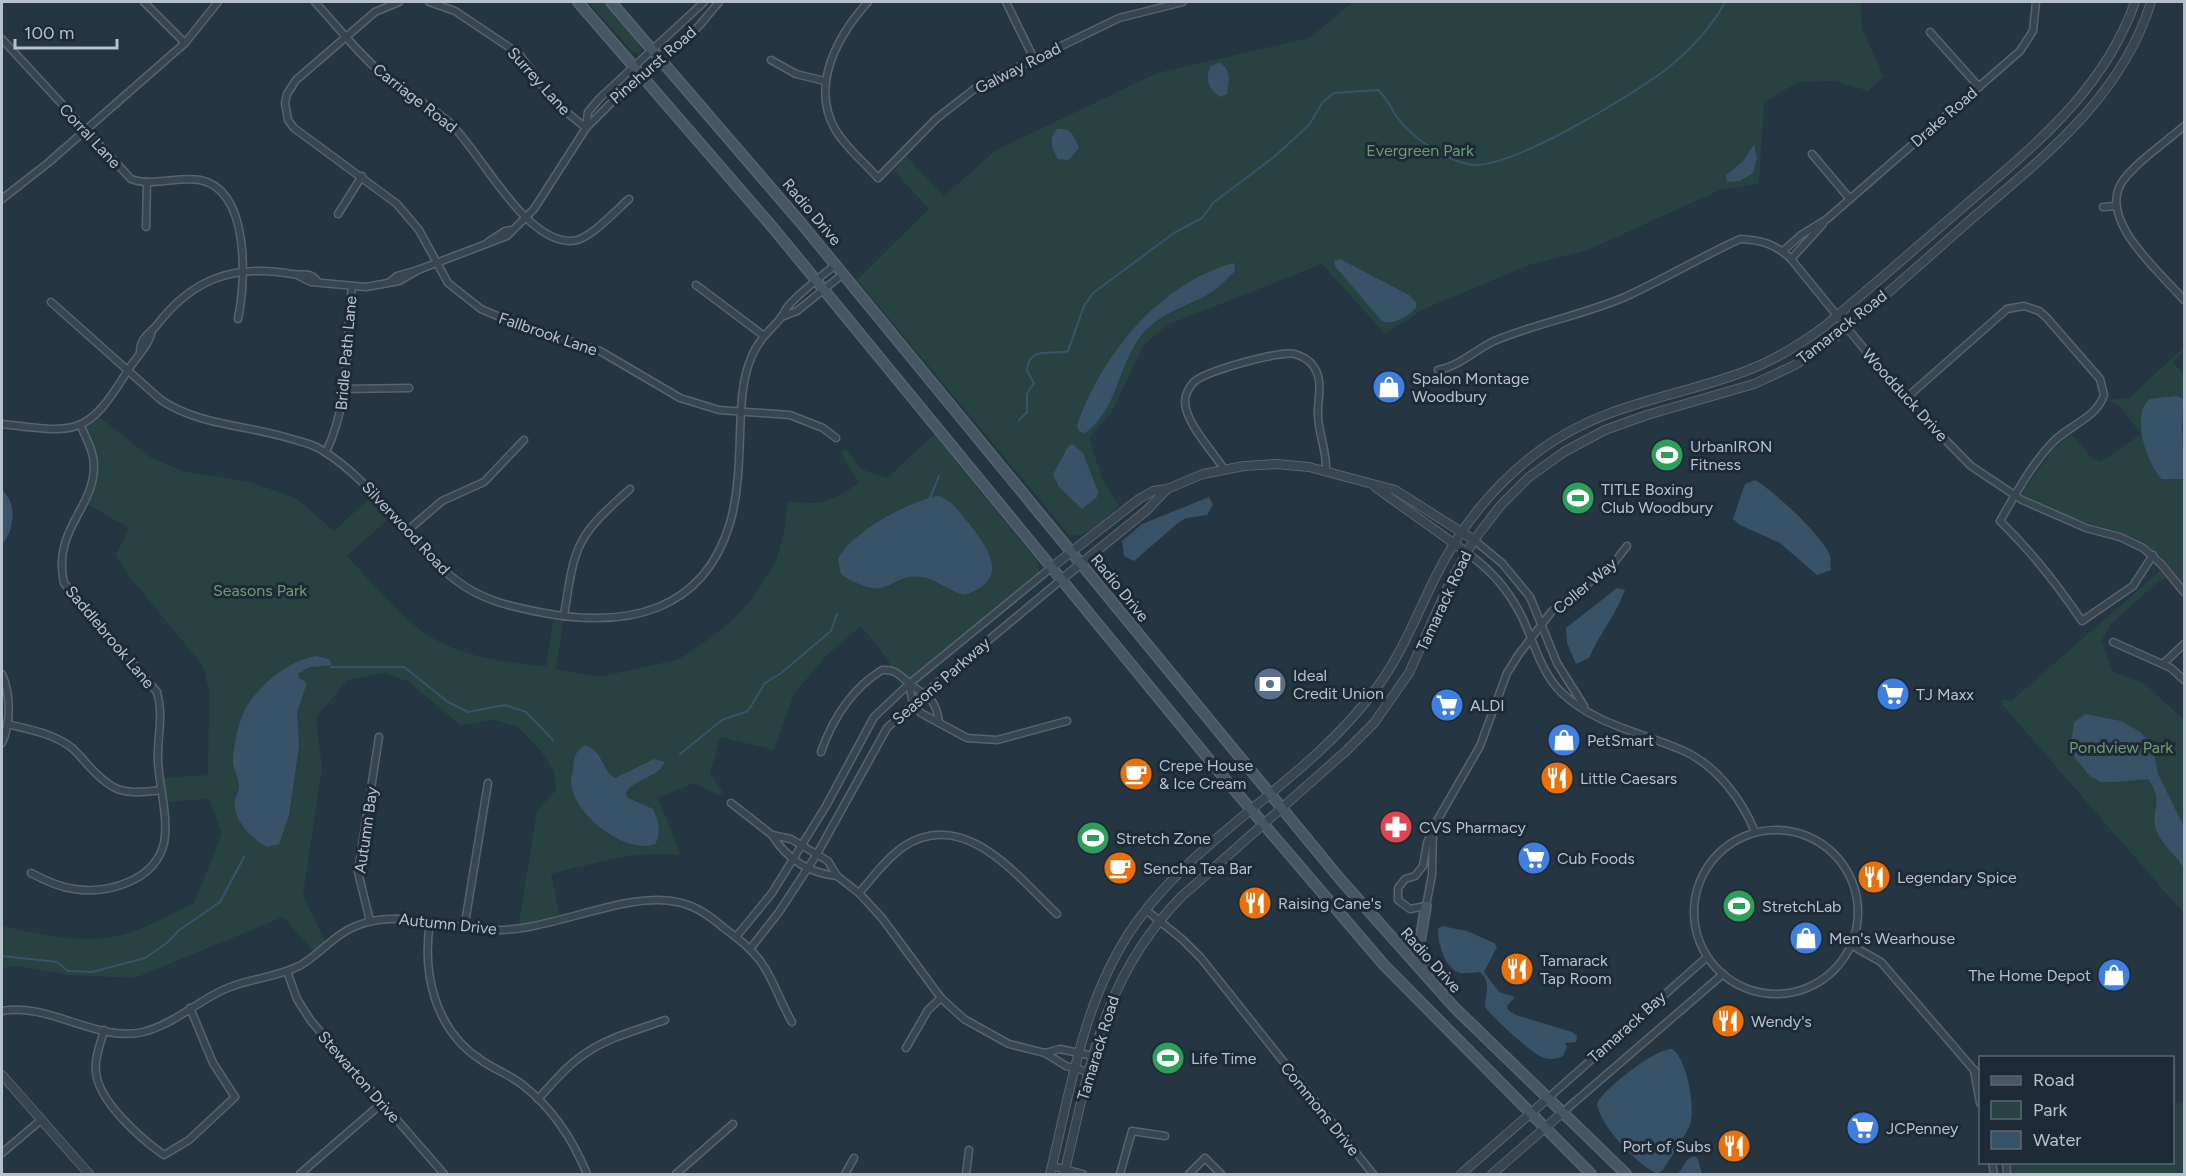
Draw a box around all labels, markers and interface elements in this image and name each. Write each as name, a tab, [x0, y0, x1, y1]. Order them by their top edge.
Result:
scale bar	[15, 12, 117, 50]
text: 100 m	[24, 22, 74, 44]
street label: Pinehurst Road	[606, 22, 700, 108]
street label: Galway Road	[972, 38, 1064, 98]
street label: Surrey Lane	[504, 43, 575, 119]
street label: Carriage Road	[369, 59, 461, 137]
street label: Drake Road	[1907, 83, 1981, 151]
street label: Corral Lane	[55, 100, 125, 172]
park label: Evergreen Park	[1366, 141, 1474, 160]
street label: Radio Drive	[779, 175, 846, 250]
street label: Tamarack Road	[1793, 286, 1891, 368]
street label: Bridle Path Lane	[332, 295, 360, 411]
street label: Fallbrook Lane	[496, 308, 600, 360]
street label: Woodduck Drive	[1858, 345, 1952, 446]
shop icon: Spalon Montage Woodbury	[1371, 369, 1407, 405]
place label: Spalon Montage Woodbury	[1412, 369, 1529, 406]
sports icon: UrbanIRON Fitness	[1649, 437, 1685, 473]
place label: UrbanIRON Fitness	[1690, 437, 1772, 474]
street label: Silverwood Road	[358, 477, 454, 579]
sports icon: TITLE Boxing Club Woodbury	[1560, 480, 1596, 516]
place label: TITLE Boxing Club Woodbury	[1601, 480, 1714, 517]
street label: Tamarack Road	[1412, 548, 1476, 654]
street label: Radio Drive	[1087, 550, 1153, 626]
street label: Coller Way	[1549, 554, 1621, 618]
park label: Seasons Park	[213, 581, 307, 600]
street label: Saddlebrook Lane	[62, 582, 159, 692]
street label: Seasons Parkway	[888, 633, 994, 729]
bank icon: Ideal Credit Union	[1252, 666, 1288, 702]
place label: Ideal Credit Union	[1293, 666, 1384, 703]
supermarket icon: TJ Maxx	[1875, 676, 1911, 712]
place label: TJ Maxx	[1916, 685, 1974, 704]
supermarket icon: ALDI	[1429, 687, 1465, 723]
place label: ALDI	[1470, 696, 1505, 715]
shop icon: PetSmart	[1546, 722, 1582, 758]
place label: PetSmart	[1587, 731, 1654, 750]
park label: Pondview Park	[2069, 738, 2173, 757]
cafe icon: Crepe House & Ice Cream	[1118, 756, 1154, 792]
place label: Crepe House & Ice Cream	[1159, 756, 1254, 793]
restaurant icon: Little Caesars	[1539, 760, 1575, 796]
place label: Little Caesars	[1580, 769, 1677, 788]
street label: Autumn Bay	[351, 785, 382, 875]
pharmacy icon: CVS Pharmacy	[1378, 809, 1414, 845]
place label: CVS Pharmacy	[1419, 818, 1526, 837]
sports icon: Stretch Zone	[1075, 820, 1111, 856]
place label: Stretch Zone	[1116, 829, 1211, 848]
supermarket icon: Cub Foods	[1516, 840, 1552, 876]
place label: Cub Foods	[1557, 849, 1635, 868]
cafe icon: Sencha Tea Bar	[1102, 850, 1138, 886]
place label: Sencha Tea Bar	[1143, 859, 1253, 878]
restaurant icon: Legendary Spice	[1856, 859, 1892, 895]
place label: Legendary Spice	[1897, 868, 2017, 887]
restaurant icon: Raising Cane's	[1237, 885, 1273, 921]
sports icon: StretchLab	[1721, 888, 1757, 924]
place label: Raising Cane's	[1278, 894, 1381, 913]
place label: StretchLab	[1762, 897, 1841, 916]
street label: Autumn Drive	[398, 909, 498, 939]
shop icon: Men's Wearhouse	[1788, 920, 1824, 956]
street label: Radio Drive	[1397, 923, 1465, 997]
place label: Men's Wearhouse	[1829, 929, 1955, 948]
restaurant icon: Tamarack Tap Room	[1499, 951, 1535, 987]
place label: Tamarack Tap Room	[1540, 951, 1612, 988]
shop icon: The Home Depot	[2096, 957, 2132, 993]
place label: The Home Depot	[1968, 966, 2091, 985]
street label: Tamarack Bay	[1584, 987, 1670, 1067]
street label: Tamarack Road	[1073, 993, 1123, 1103]
restaurant icon: Wendy's	[1710, 1003, 1746, 1039]
place label: Wendy's	[1751, 1012, 1812, 1031]
street label: Stewarton Drive	[314, 1027, 404, 1127]
sports icon: Life Time	[1150, 1040, 1186, 1076]
place label: Life Time	[1191, 1049, 1257, 1068]
legend	[1979, 1056, 2174, 1164]
street label: Commons Drive	[1277, 1058, 1364, 1160]
text: Road	[2033, 1069, 2074, 1091]
text: Park	[2033, 1099, 2068, 1121]
supermarket icon: JCPenney	[1845, 1110, 1881, 1146]
place label: JCPenney	[1886, 1119, 1959, 1138]
restaurant icon: Port of Subs	[1716, 1128, 1752, 1164]
text: Water	[2033, 1129, 2081, 1151]
place label: Port of Subs	[1622, 1137, 1711, 1156]

